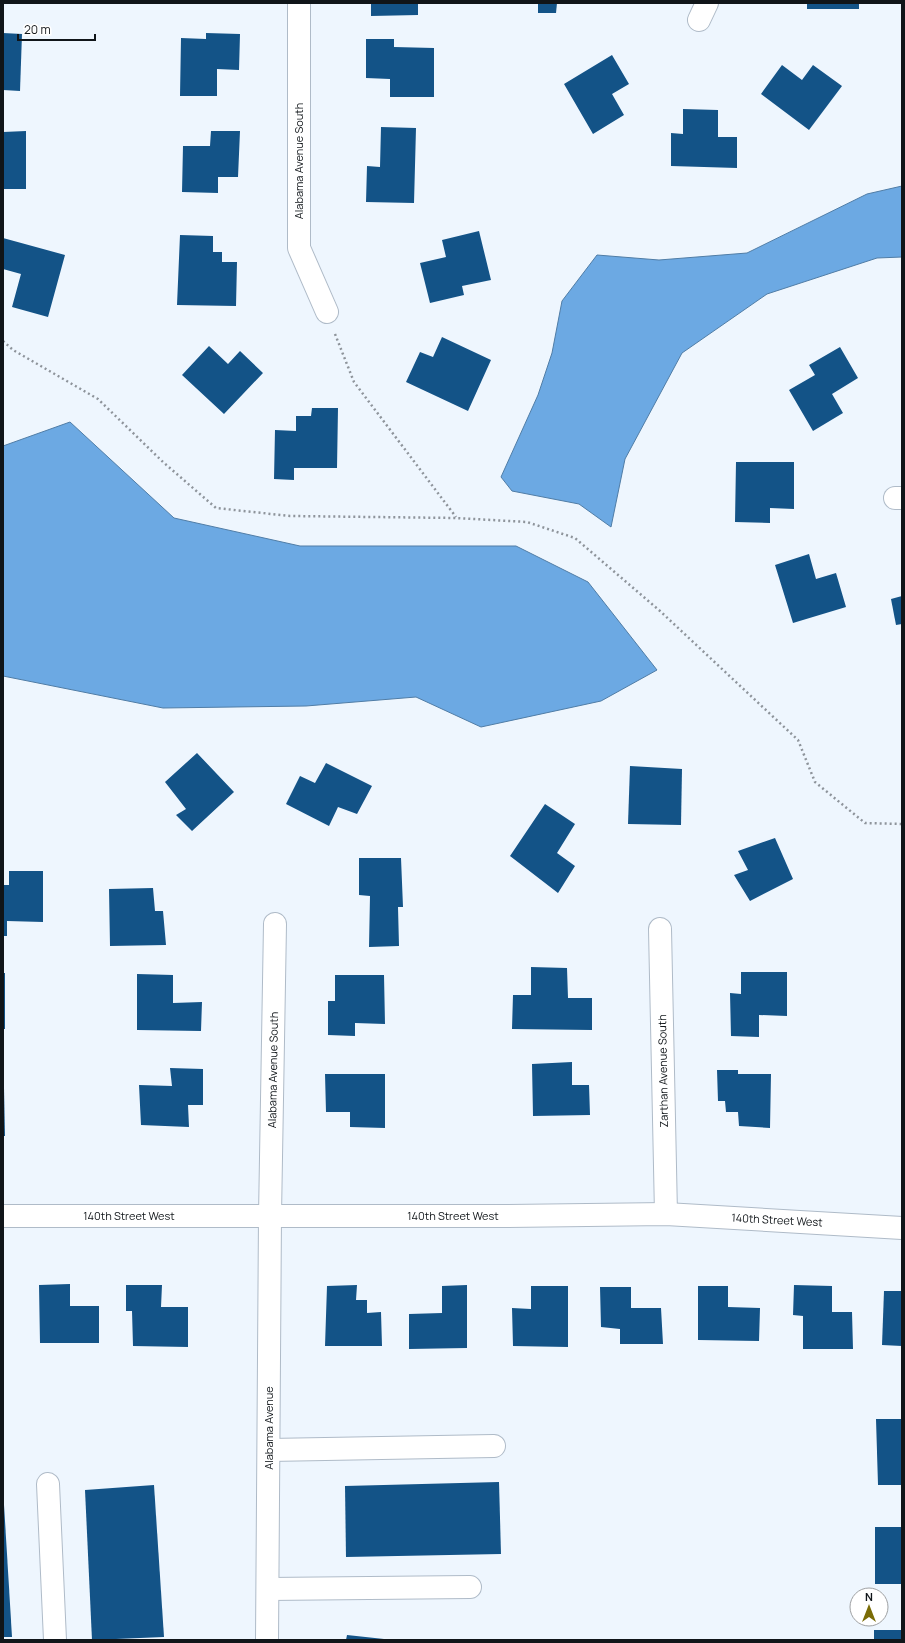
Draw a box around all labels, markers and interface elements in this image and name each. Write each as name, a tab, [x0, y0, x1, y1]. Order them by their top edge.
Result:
scale bar	[18, 16, 95, 42]
text: 20 m	[24, 21, 51, 38]
street label: Alabama Avenue South	[291, 103, 306, 219]
street label: Alabama Avenue South	[264, 1012, 281, 1128]
street label: Zarthan Avenue South	[654, 1014, 671, 1128]
street label: 140th Street West	[83, 1208, 175, 1223]
street label: 140th Street West	[407, 1208, 499, 1223]
street label: 140th Street West	[731, 1210, 823, 1229]
street label: Alabama Avenue	[261, 1386, 276, 1470]
north arrow	[849, 1587, 889, 1627]
text: N	[865, 1589, 873, 1604]

